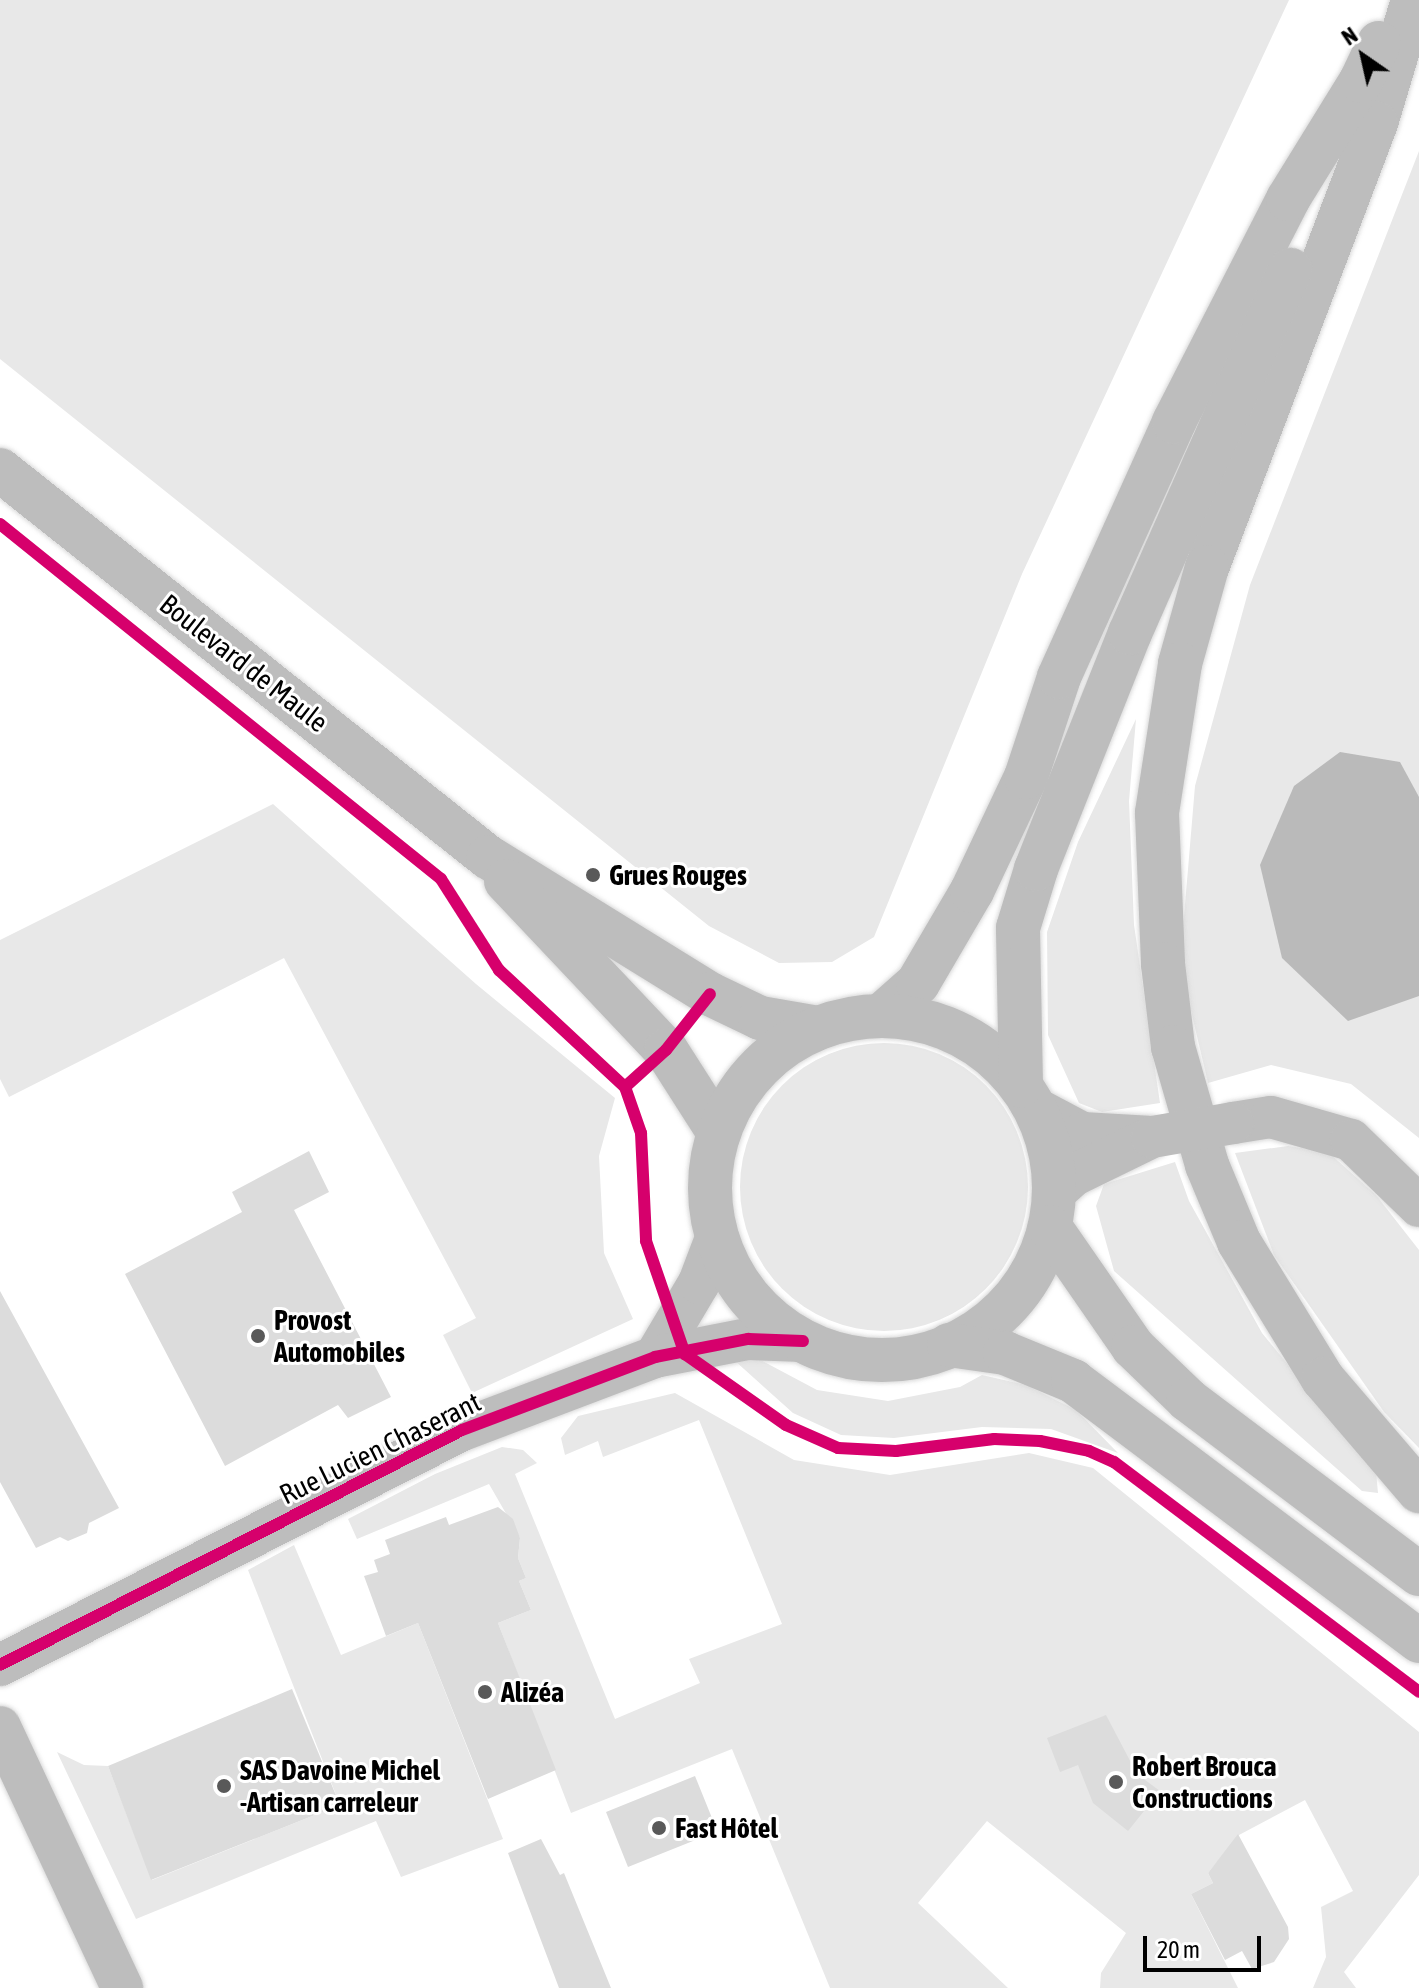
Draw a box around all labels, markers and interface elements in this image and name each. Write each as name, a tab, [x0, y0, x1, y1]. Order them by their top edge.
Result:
north arrow	[1323, 16, 1403, 96]
text: N	[1337, 22, 1362, 51]
street label: Boulevard de Maule	[153, 587, 335, 739]
place label: Grues Rouges	[609, 858, 747, 892]
marker: Grues Rouges	[584, 866, 602, 884]
place label: Provost Automobiles	[274, 1303, 405, 1369]
marker: Provost Automobiles	[249, 1327, 267, 1345]
street label: Rue Lucien Chaserant	[274, 1385, 486, 1511]
place label: Alizéa	[501, 1675, 564, 1709]
marker: Alizéa	[476, 1683, 494, 1701]
place label: Robert Brouca Constructions	[1132, 1749, 1277, 1815]
place label: SAS Davoine Michel -Artisan carreleur	[240, 1753, 440, 1819]
marker: Robert Brouca Constructions	[1107, 1773, 1125, 1791]
marker: SAS Davoine Michel -Artisan carreleur	[215, 1777, 233, 1795]
place label: Fast Hôtel	[675, 1811, 778, 1845]
marker: Fast Hôtel	[650, 1819, 668, 1837]
scale bar	[1147, 1920, 1265, 1970]
text: 20 m	[1157, 1936, 1200, 1963]

